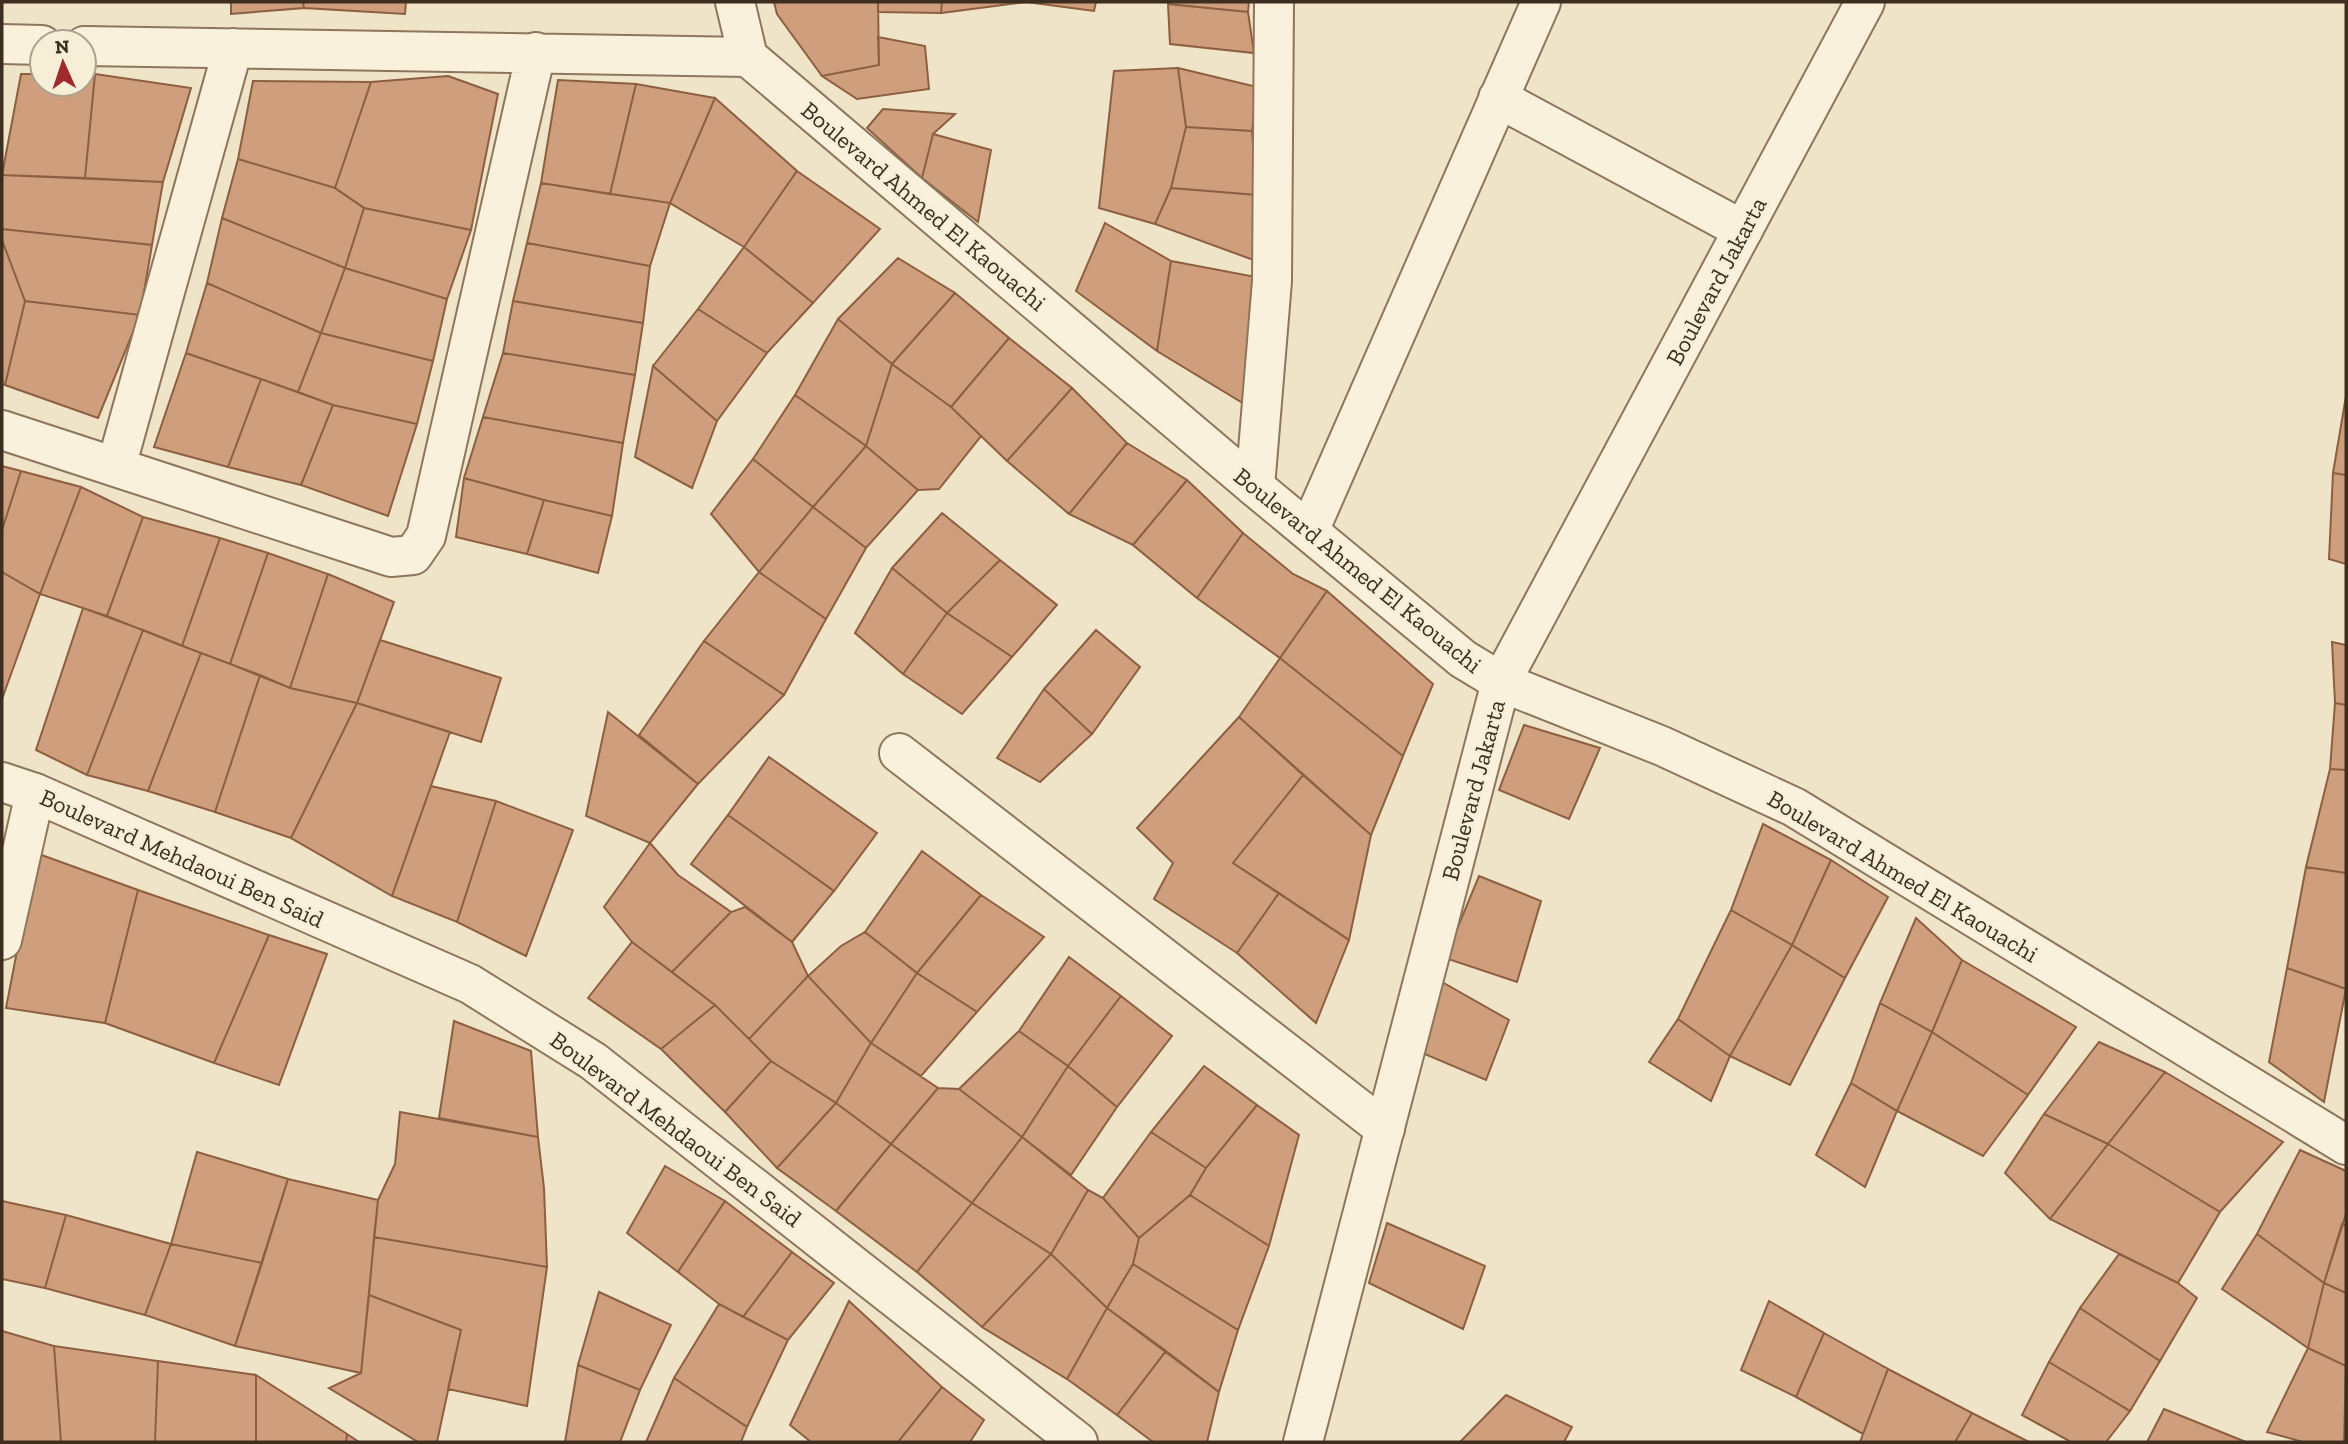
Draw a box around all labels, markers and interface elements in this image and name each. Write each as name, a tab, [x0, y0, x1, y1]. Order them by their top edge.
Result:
north arrow	[28, 28, 98, 98]
text: N	[54, 35, 70, 58]
street label: Boulevard Ahmed El Kaouachi	[796, 95, 1052, 317]
street label: Boulevard Jakarta	[1660, 192, 1773, 370]
street label: Boulevard Ahmed El Kaouachi	[1228, 461, 1488, 679]
street label: Boulevard Jakarta	[1435, 696, 1511, 884]
street label: Boulevard Mehdaoui Ben Said	[36, 782, 328, 934]
street label: Boulevard Ahmed El Kaouachi	[1762, 784, 2044, 969]
street label: Boulevard Mehdaoui Ben Said	[545, 1025, 807, 1233]

